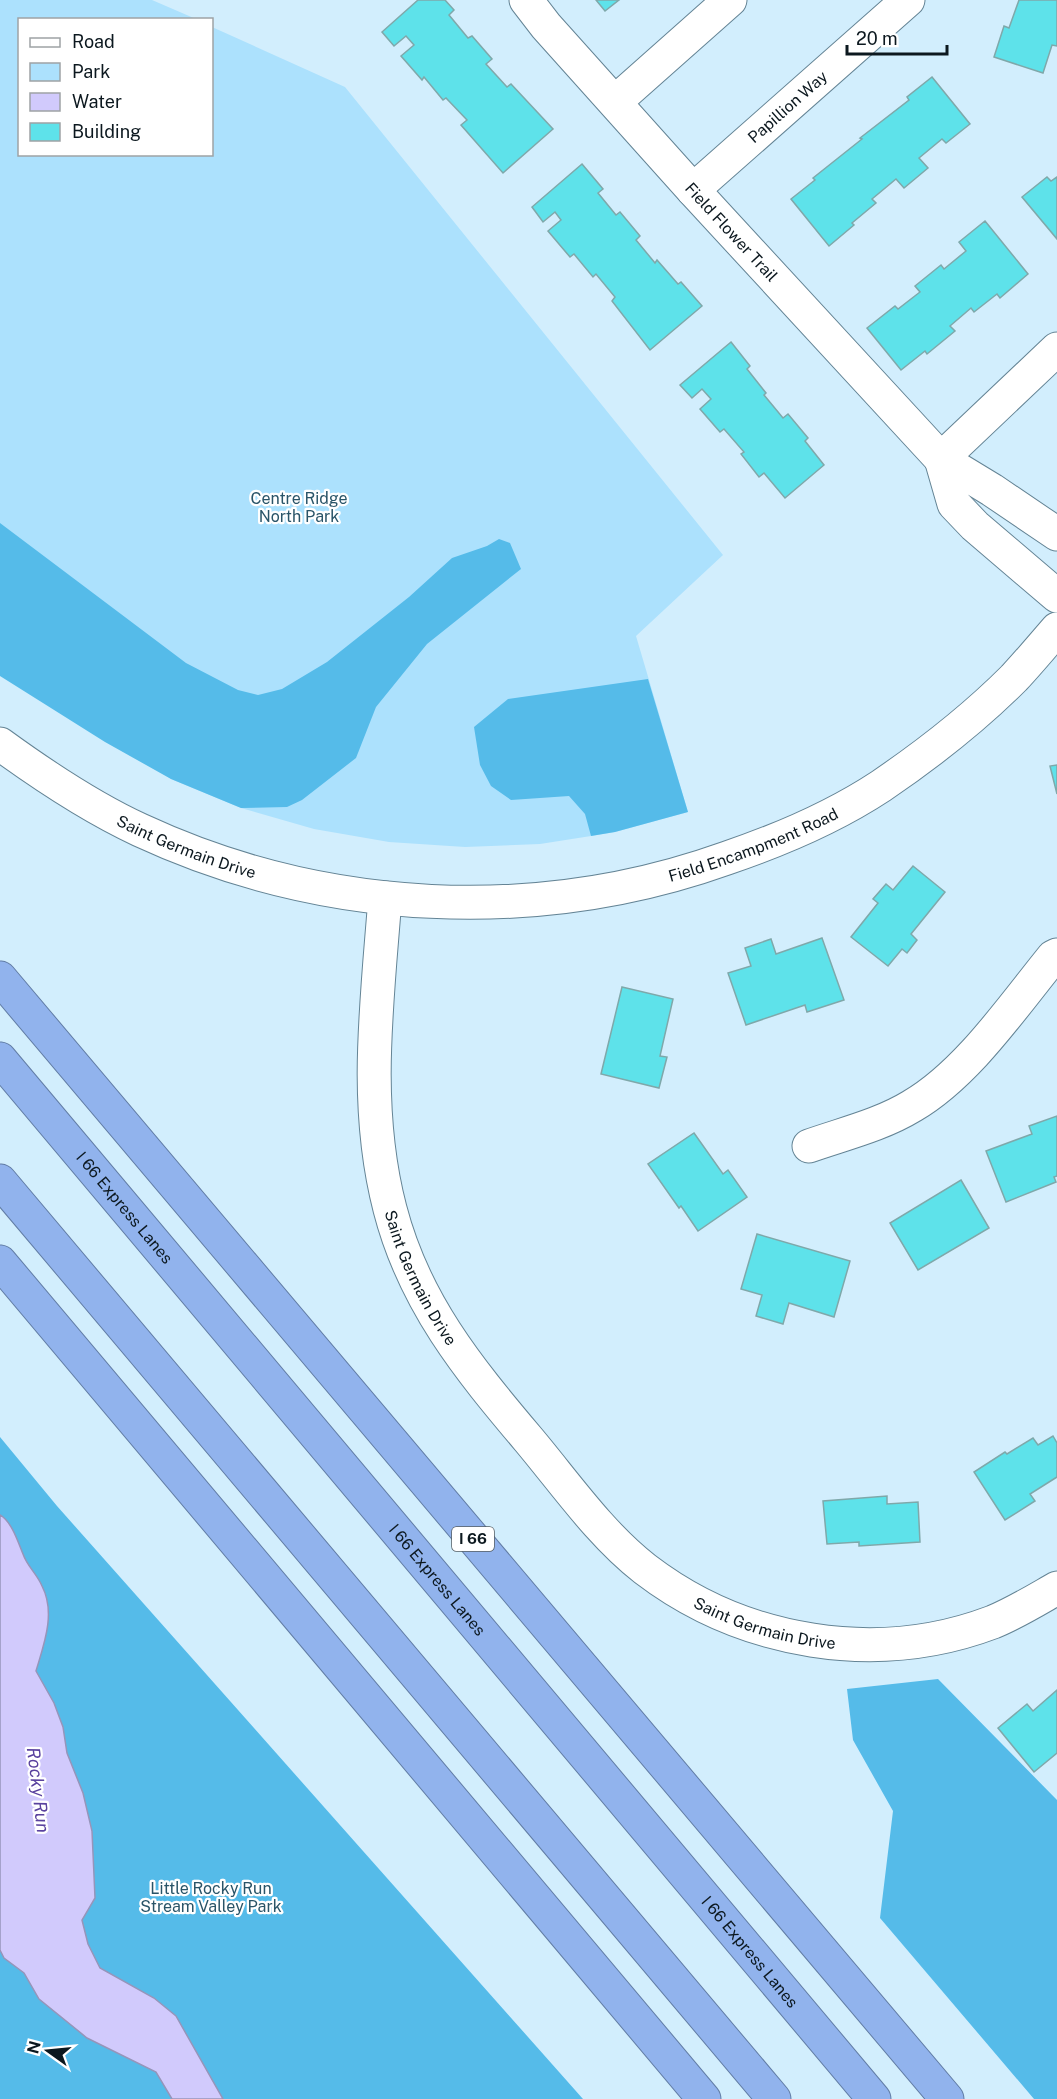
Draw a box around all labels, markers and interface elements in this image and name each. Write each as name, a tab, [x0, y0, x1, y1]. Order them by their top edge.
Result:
legend	[18, 18, 213, 156]
scale bar	[847, 18, 948, 56]
text: 20 m	[856, 28, 898, 49]
text: Road	[72, 31, 115, 52]
text: Park	[72, 61, 110, 82]
street label: Papillion Way	[744, 67, 832, 147]
text: Water	[72, 91, 122, 112]
text: Building	[72, 121, 141, 142]
street label: Field Flower Trail	[681, 179, 782, 286]
park label: Centre Ridge North Park	[250, 489, 348, 526]
street label: Field Encampment Road	[666, 804, 841, 886]
street label: Saint Germain Drive	[113, 811, 258, 882]
street label: I 66 Express Lanes	[72, 1148, 177, 1267]
street label: Saint Germain Drive	[381, 1208, 460, 1349]
street label: I 66 Express Lanes	[385, 1520, 489, 1640]
road number: I 66	[452, 1527, 494, 1551]
street label: Saint Germain Drive	[690, 1593, 837, 1653]
water label: Rocky Run	[23, 1746, 54, 1834]
park label: Little Rocky Run Stream Valley Park	[140, 1879, 282, 1916]
street label: I 66 Express Lanes	[698, 1892, 802, 2012]
north arrow	[18, 2021, 78, 2081]
text: N	[23, 2039, 45, 2056]

